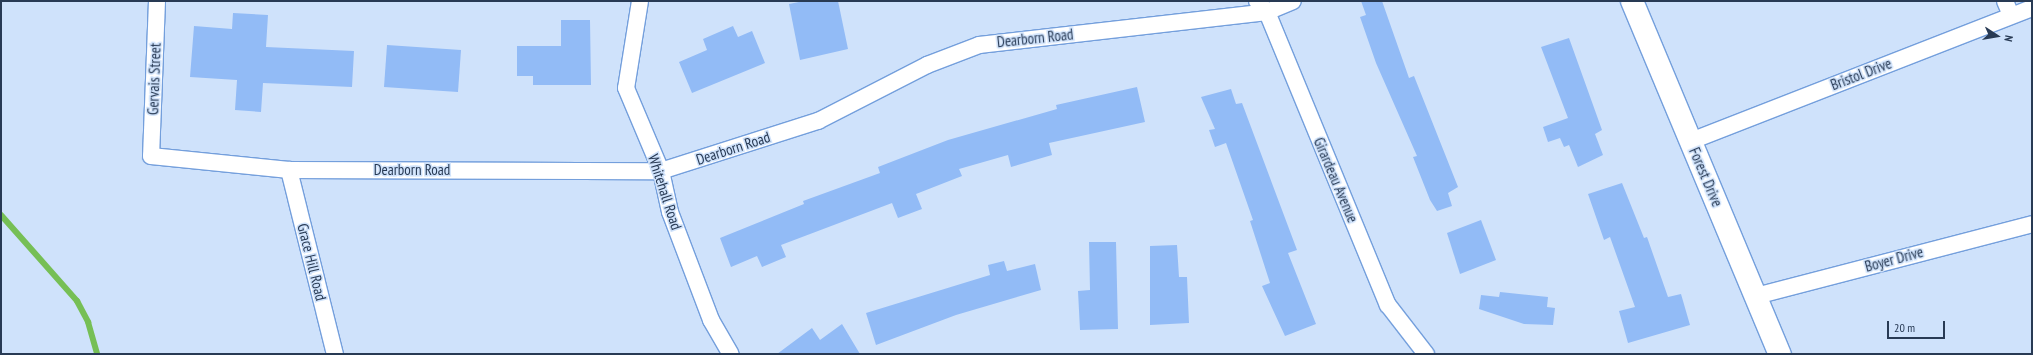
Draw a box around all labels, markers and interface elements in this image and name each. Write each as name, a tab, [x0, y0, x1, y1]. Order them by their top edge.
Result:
north arrow	[1977, 16, 2017, 56]
street label: Dearborn Road	[996, 25, 1074, 51]
text: N	[2001, 34, 2016, 43]
street label: Gervais Street	[144, 43, 164, 115]
street label: Bristol Drive	[1828, 54, 1894, 94]
street label: Dearborn Road	[694, 128, 772, 168]
street label: Girardeau Avenue	[1310, 135, 1362, 225]
street label: Forest Drive	[1685, 145, 1727, 209]
street label: Whitehall Road	[644, 152, 686, 232]
street label: Dearborn Road	[374, 161, 450, 179]
street label: Grace Hill Road	[294, 221, 330, 303]
street label: Boyer Drive	[1863, 243, 1925, 275]
scale bar	[1889, 313, 1947, 339]
text: 20 m	[1894, 320, 1915, 335]

